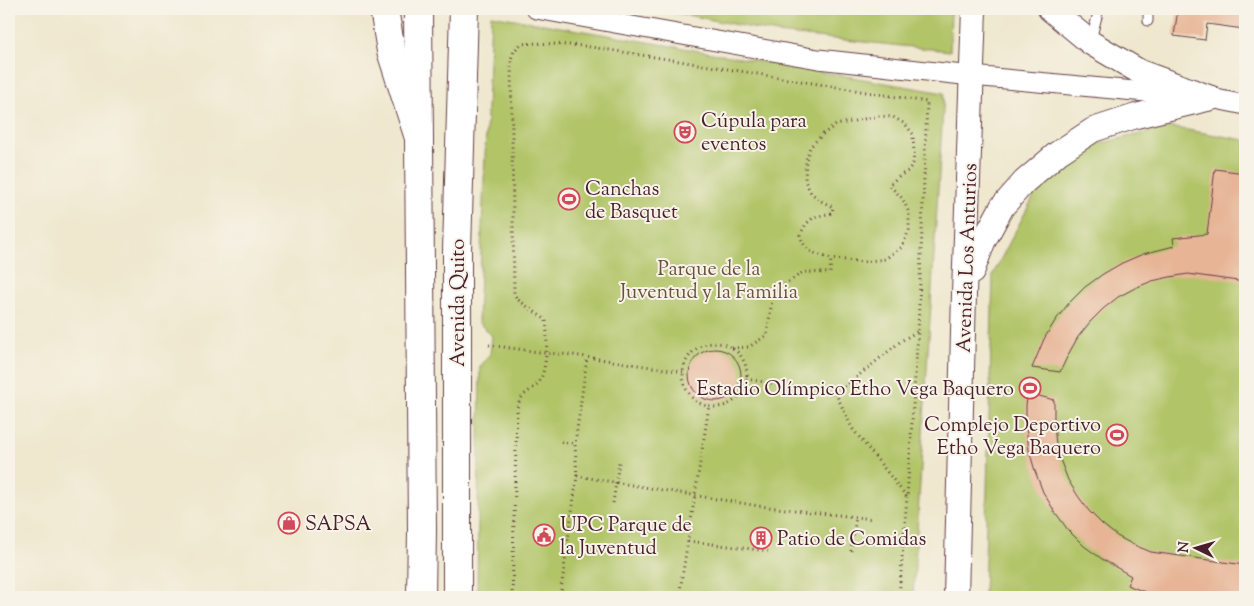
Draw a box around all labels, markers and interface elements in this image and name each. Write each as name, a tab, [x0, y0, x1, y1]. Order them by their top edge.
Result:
place label: Cúpula para eventos	[701, 108, 807, 160]
theatre icon: Cúpula para eventos	[673, 120, 697, 144]
street label: Avenida Los Anturios	[951, 163, 986, 353]
place label: Canchas de Basquet	[585, 176, 678, 228]
sports icon: Canchas de Basquet	[557, 187, 581, 211]
street label: Avenida Quito	[445, 239, 474, 367]
park label: Parque de la Juventud y la Familia	[619, 256, 798, 308]
place label: Estadio Olímpico Etho Vega Baquero	[696, 376, 1014, 405]
sports icon: Estadio Olímpico Etho Vega Baquero	[1018, 376, 1042, 400]
place label: Complejo Deportivo Etho Vega Baquero	[924, 412, 1101, 464]
sports icon: Complejo Deportivo Etho Vega Baquero	[1105, 423, 1129, 447]
shop icon: SAPSA	[277, 511, 301, 535]
place label: SAPSA	[305, 511, 371, 540]
place label: UPC Parque de la Juventud	[560, 512, 692, 564]
public building icon: UPC Parque de la Juventud	[532, 523, 556, 547]
north arrow	[1172, 524, 1222, 574]
building icon: Patio de Comidas	[749, 526, 773, 550]
place label: Patio de Comidas	[777, 526, 926, 555]
text: N	[1175, 541, 1195, 553]

